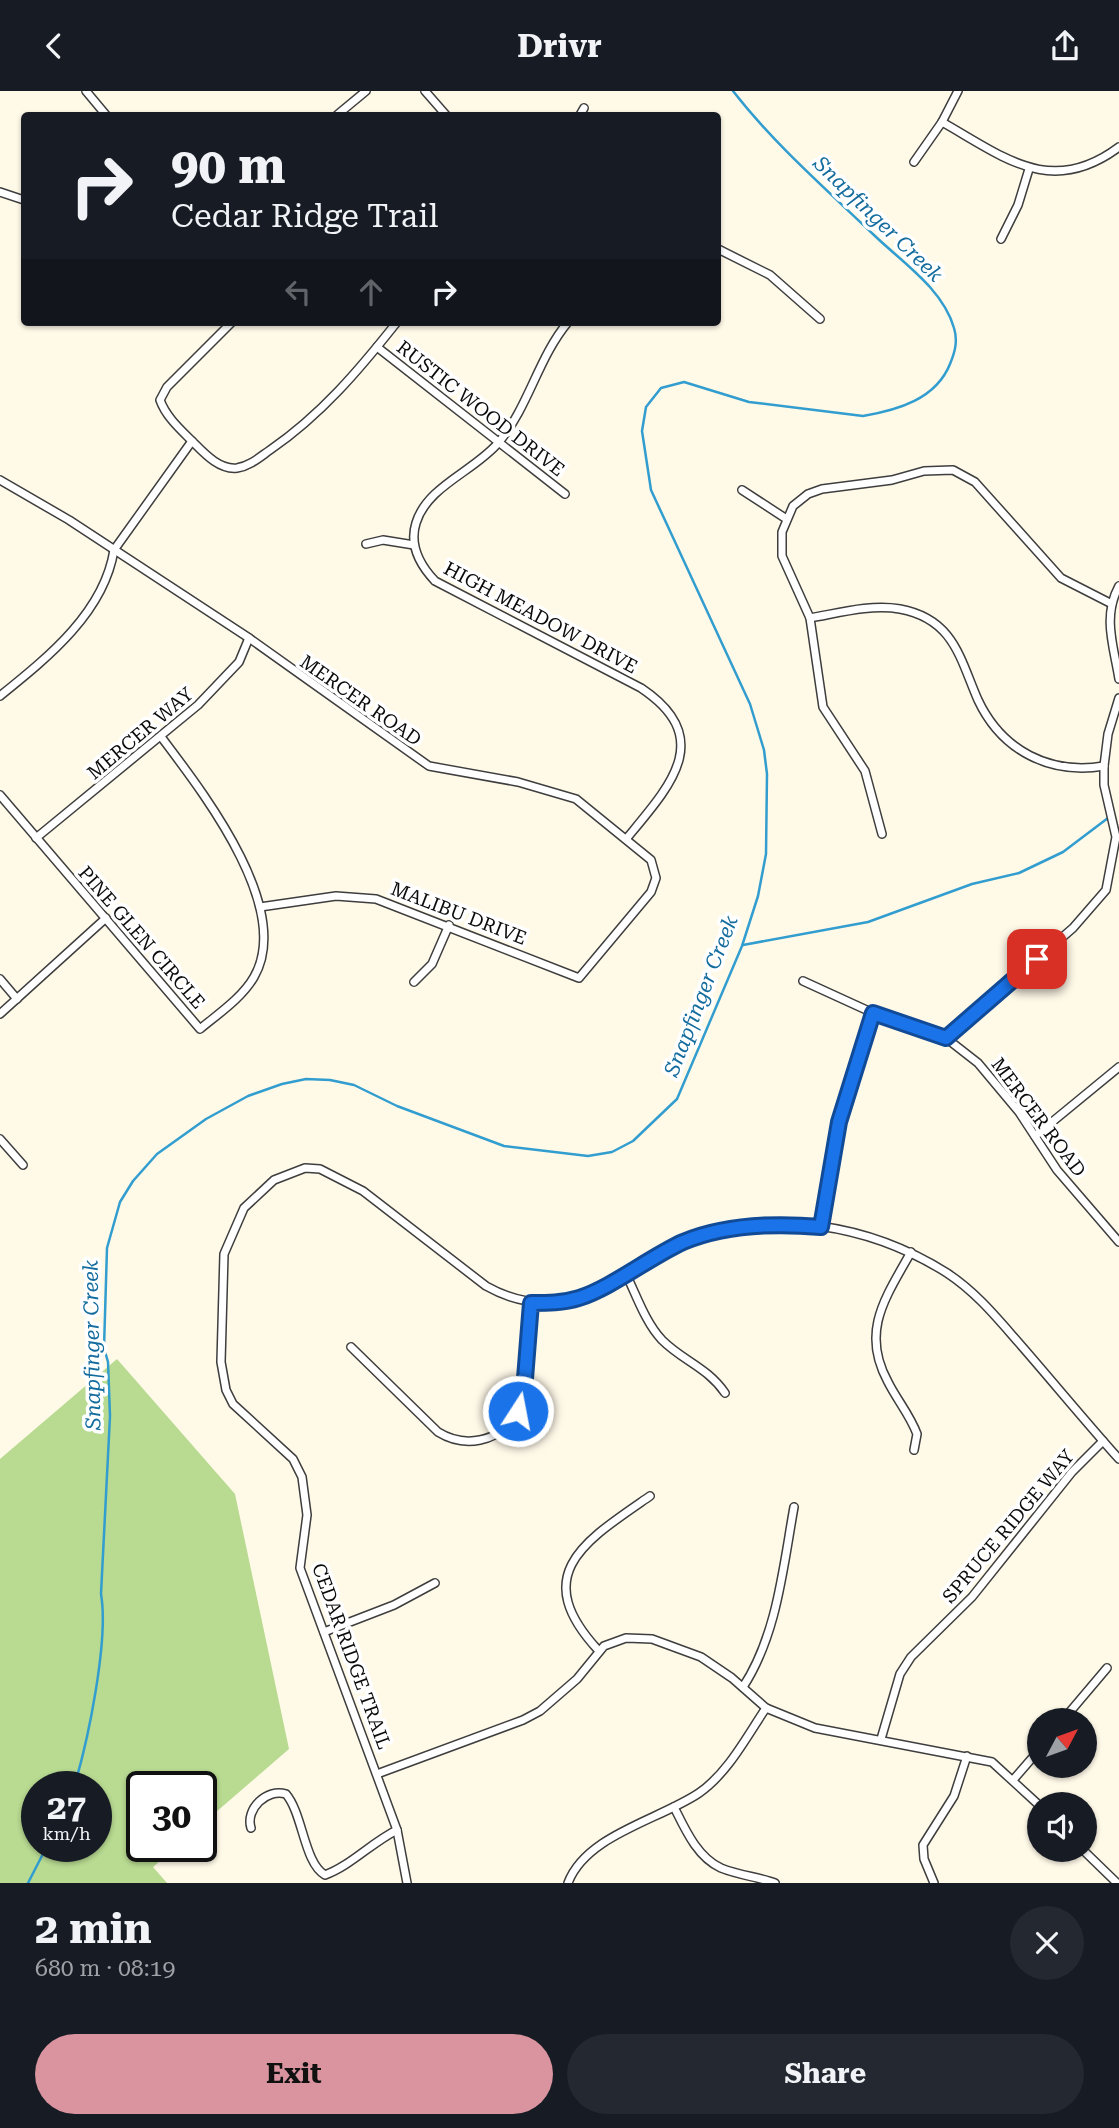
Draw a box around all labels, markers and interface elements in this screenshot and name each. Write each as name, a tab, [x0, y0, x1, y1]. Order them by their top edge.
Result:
icon: back	[35, 27, 73, 65]
text: Drivr	[517, 27, 602, 65]
icon: share	[1046, 27, 1084, 65]
text: 90 m	[171, 138, 286, 195]
icon: right	[56, 140, 147, 231]
water label: Snapfinger Creek	[808, 151, 948, 287]
text: Cedar Ridge Trail	[171, 197, 438, 235]
icon: left	[279, 273, 317, 311]
icon: ahead	[352, 273, 390, 311]
icon: right	[425, 273, 463, 311]
street label: RUSTIC WOOD DRIVE	[392, 336, 569, 481]
street label: HIGH MEADOW DRIVE	[440, 557, 642, 678]
street label: MERCER ROAD	[296, 650, 426, 751]
street label: MERCER WAY	[83, 682, 198, 784]
street label: PINE GLEN CIRCLE	[73, 861, 210, 1013]
street label: MALIBU DRIVE	[388, 877, 530, 950]
water label: Snapfinger Creek	[659, 912, 743, 1081]
pin	[1007, 929, 1067, 989]
icon: arrive	[1018, 940, 1056, 978]
street label: MERCER ROAD	[986, 1053, 1091, 1181]
water label: Snapfinger Creek	[79, 1259, 106, 1431]
position arrow	[481, 1374, 555, 1448]
street label: SPRUCE RIDGE WAY	[938, 1445, 1079, 1608]
street label: CEDAR RIDGE TRAIL	[307, 1560, 396, 1752]
north arrow	[1027, 1708, 1097, 1778]
map controls	[1027, 1708, 1097, 1862]
speed limit sign: 30	[126, 1771, 217, 1862]
text: 27	[47, 1787, 86, 1828]
button: sound	[1027, 1792, 1097, 1862]
text: km/h	[42, 1823, 91, 1844]
text: 2 min	[35, 1904, 152, 1953]
button: close	[1010, 1906, 1084, 1980]
text: 680 m · 08:19	[35, 1955, 175, 1982]
button: Exit	[35, 2034, 553, 2114]
button: Share	[567, 2034, 1084, 2114]

